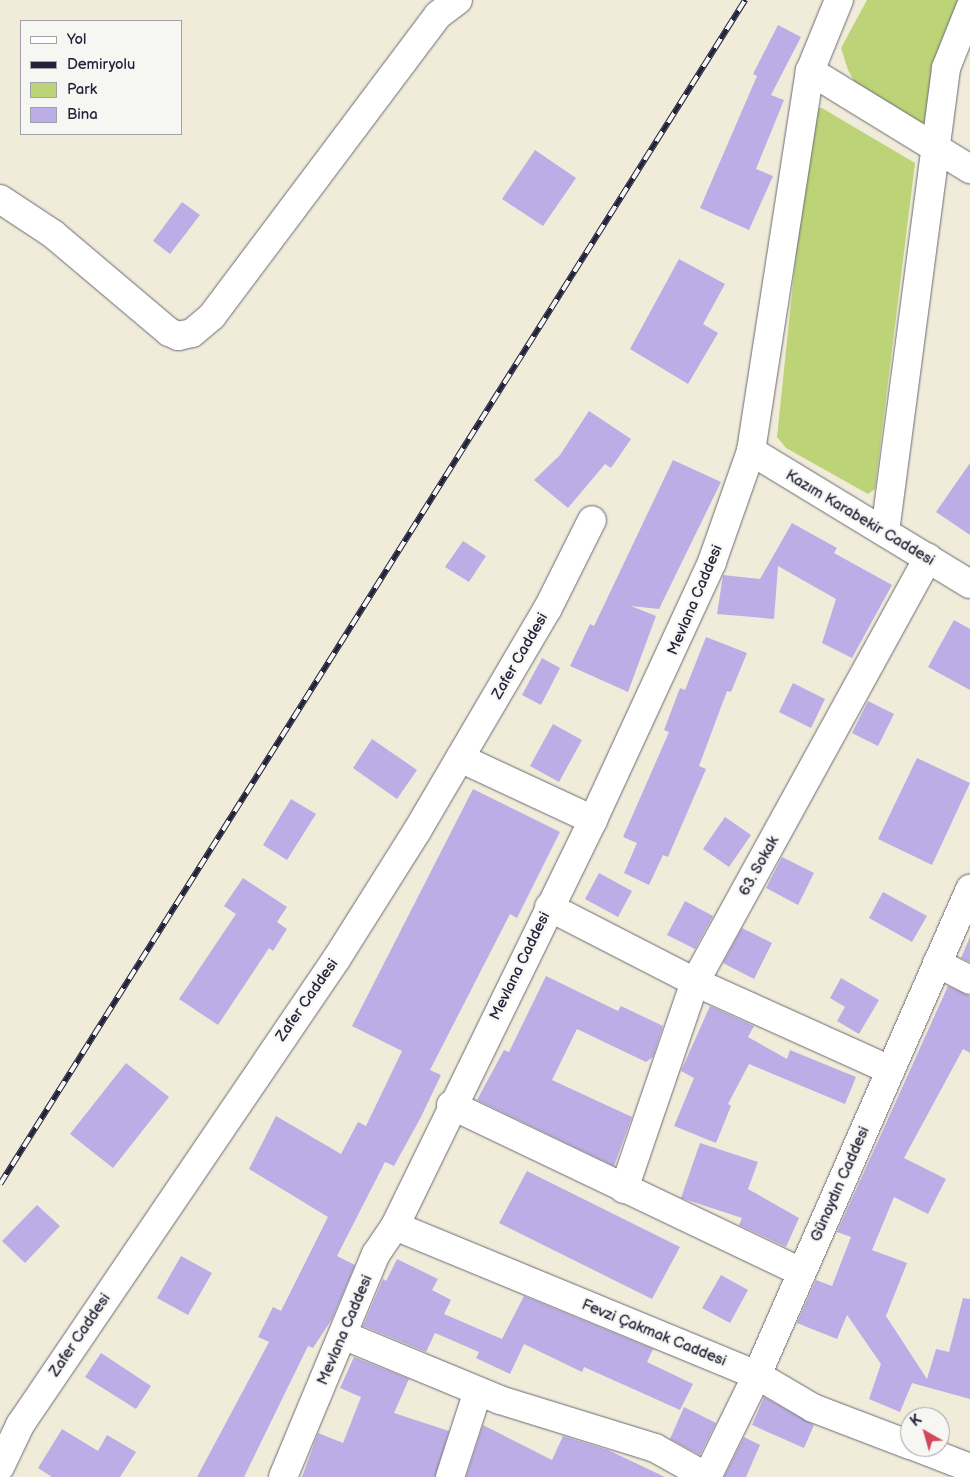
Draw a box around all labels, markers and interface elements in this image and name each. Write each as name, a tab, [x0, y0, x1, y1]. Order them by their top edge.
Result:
legend	[20, 20, 182, 135]
text: Yol	[67, 30, 86, 49]
text: Demiryolu	[67, 55, 135, 74]
text: Park	[67, 80, 97, 99]
text: Bina	[67, 105, 98, 124]
street label: Kazım Karabekir Caddesi	[782, 466, 938, 570]
street label: Mevlana Caddesi	[664, 542, 726, 658]
street label: Zafer Caddesi	[488, 610, 552, 702]
street label: 63. Sokak	[735, 833, 783, 899]
street label: Mevlana Caddesi	[486, 909, 554, 1023]
street label: Zafer Caddesi	[272, 955, 342, 1045]
street label: Günaydın Caddesi	[807, 1124, 873, 1244]
street label: Mevlana Caddesi	[314, 1272, 376, 1388]
street label: Zafer Caddesi	[46, 1290, 114, 1380]
street label: Fevzi Çakmak Caddesi	[579, 1296, 729, 1370]
north arrow	[900, 1407, 950, 1457]
text: K	[907, 1411, 925, 1430]

